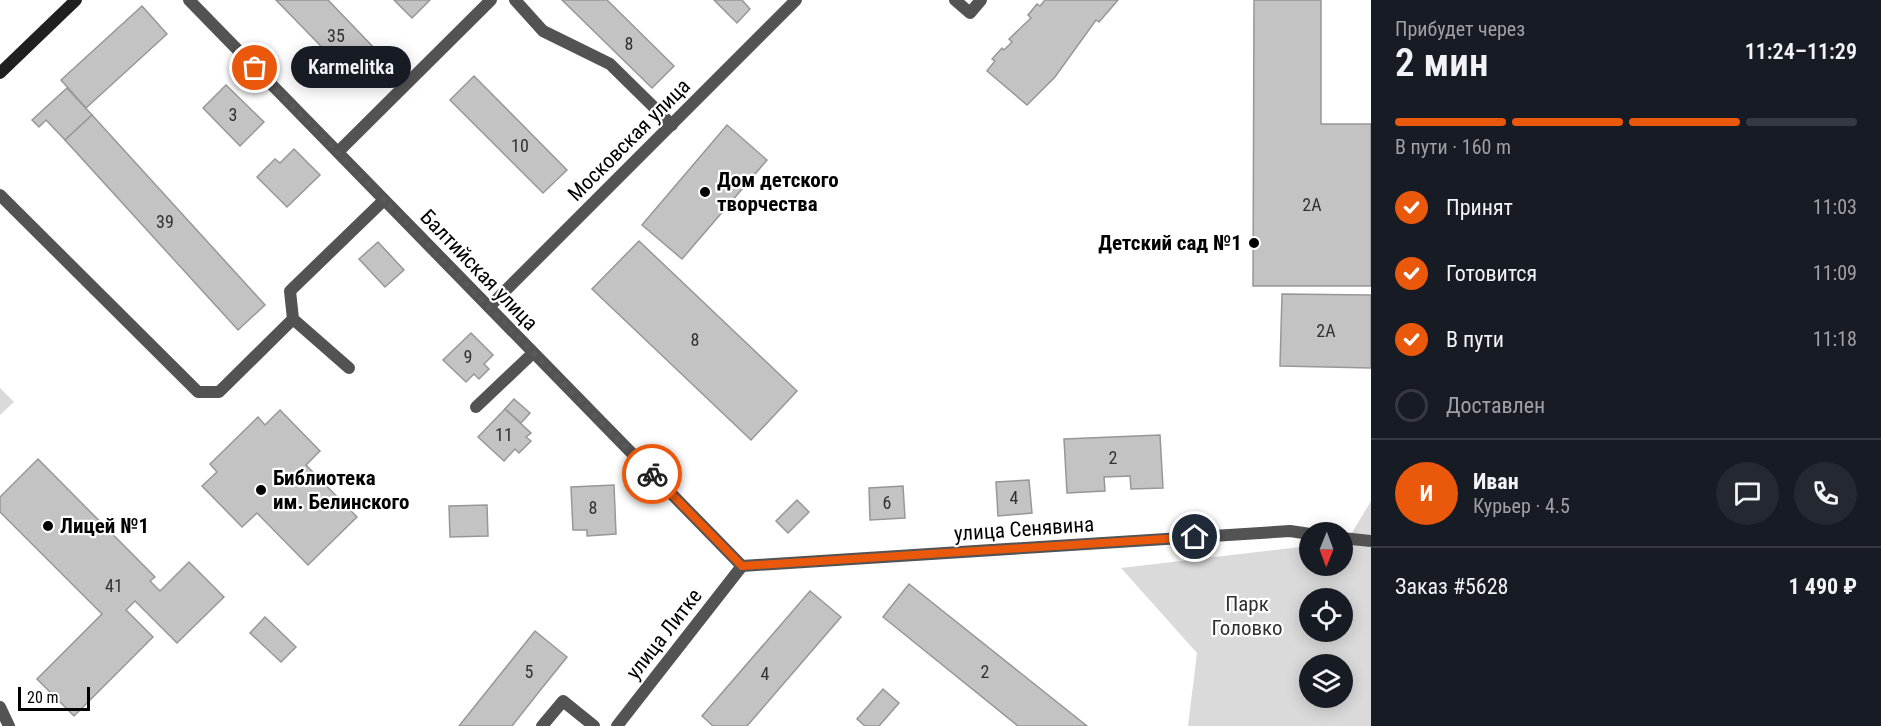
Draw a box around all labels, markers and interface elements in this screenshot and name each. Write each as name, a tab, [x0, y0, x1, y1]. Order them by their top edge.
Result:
text: Прибудет через	[1395, 17, 1525, 41]
house number: 35	[327, 25, 345, 46]
house number: 8	[625, 33, 633, 54]
text: 11:24–11:29	[1745, 39, 1857, 64]
text: 2 мин	[1395, 40, 1488, 86]
pin	[229, 42, 280, 93]
callout: Karmelitka	[291, 47, 411, 89]
icon: bag	[238, 51, 271, 84]
text: Karmelitka	[308, 55, 394, 79]
street label: Московская улица	[563, 74, 695, 206]
house number: 3	[229, 104, 237, 125]
house number: 10	[511, 135, 529, 156]
text: В пути · 160 m	[1395, 135, 1511, 159]
place label: Дом детского творчества	[717, 168, 839, 216]
marker: Дом детского творчества	[698, 185, 712, 199]
icon: check	[1395, 191, 1428, 224]
house number: 2А	[1302, 194, 1322, 215]
text: Принят	[1446, 195, 1513, 220]
text: 11:03	[1813, 195, 1857, 219]
street label: Балтийская улица	[415, 205, 543, 335]
house number: 39	[156, 211, 174, 232]
place label: Детский сад №1	[1098, 231, 1242, 255]
marker: Детский сад №1	[1247, 236, 1261, 250]
icon: check	[1395, 257, 1428, 290]
text: Готовится	[1446, 261, 1537, 286]
text: 11:09	[1813, 261, 1857, 285]
house number: 2А	[1316, 320, 1336, 341]
icon: check	[1395, 323, 1428, 356]
text: В пути	[1446, 327, 1504, 352]
text: 11:18	[1813, 327, 1857, 351]
house number: 8	[691, 329, 699, 350]
house number: 9	[464, 346, 472, 367]
text: Доставлен	[1446, 393, 1545, 418]
house number: 11	[495, 424, 513, 445]
courier	[622, 444, 682, 504]
house number: 2	[1109, 447, 1118, 468]
icon: bike	[636, 458, 669, 491]
button: chat	[1716, 462, 1779, 525]
button: phone	[1794, 462, 1857, 525]
place label: Библиотека им. Белинского	[273, 466, 410, 514]
text: Иван	[1473, 469, 1519, 494]
text: И	[1420, 481, 1433, 506]
marker: Библиотека им. Белинского	[254, 483, 268, 497]
house number: 4	[1010, 487, 1019, 508]
house number: 6	[883, 492, 891, 513]
text: Курьер · 4.5	[1473, 494, 1570, 518]
house number: 8	[589, 497, 597, 518]
pin	[1169, 511, 1220, 562]
street label: улица Сенявина	[953, 512, 1095, 546]
place label: Лицей №1	[60, 514, 149, 538]
marker: Лицей №1	[41, 519, 55, 533]
icon: home	[1178, 520, 1211, 553]
north arrow	[1299, 522, 1353, 576]
map controls	[1299, 522, 1353, 708]
text: Заказ #5628	[1395, 574, 1508, 599]
text: 1 490 ₽	[1789, 574, 1857, 599]
house number: 41	[105, 575, 123, 596]
street label: улица Литке	[621, 584, 707, 684]
button: locate	[1299, 588, 1353, 642]
park label: Парк Головко	[1212, 592, 1282, 640]
button: layers	[1299, 654, 1353, 708]
house number: 5	[525, 661, 534, 682]
house number: 2	[981, 661, 990, 682]
house number: 4	[761, 663, 770, 684]
scale bar	[18, 684, 90, 712]
text: 20 m	[27, 688, 59, 707]

